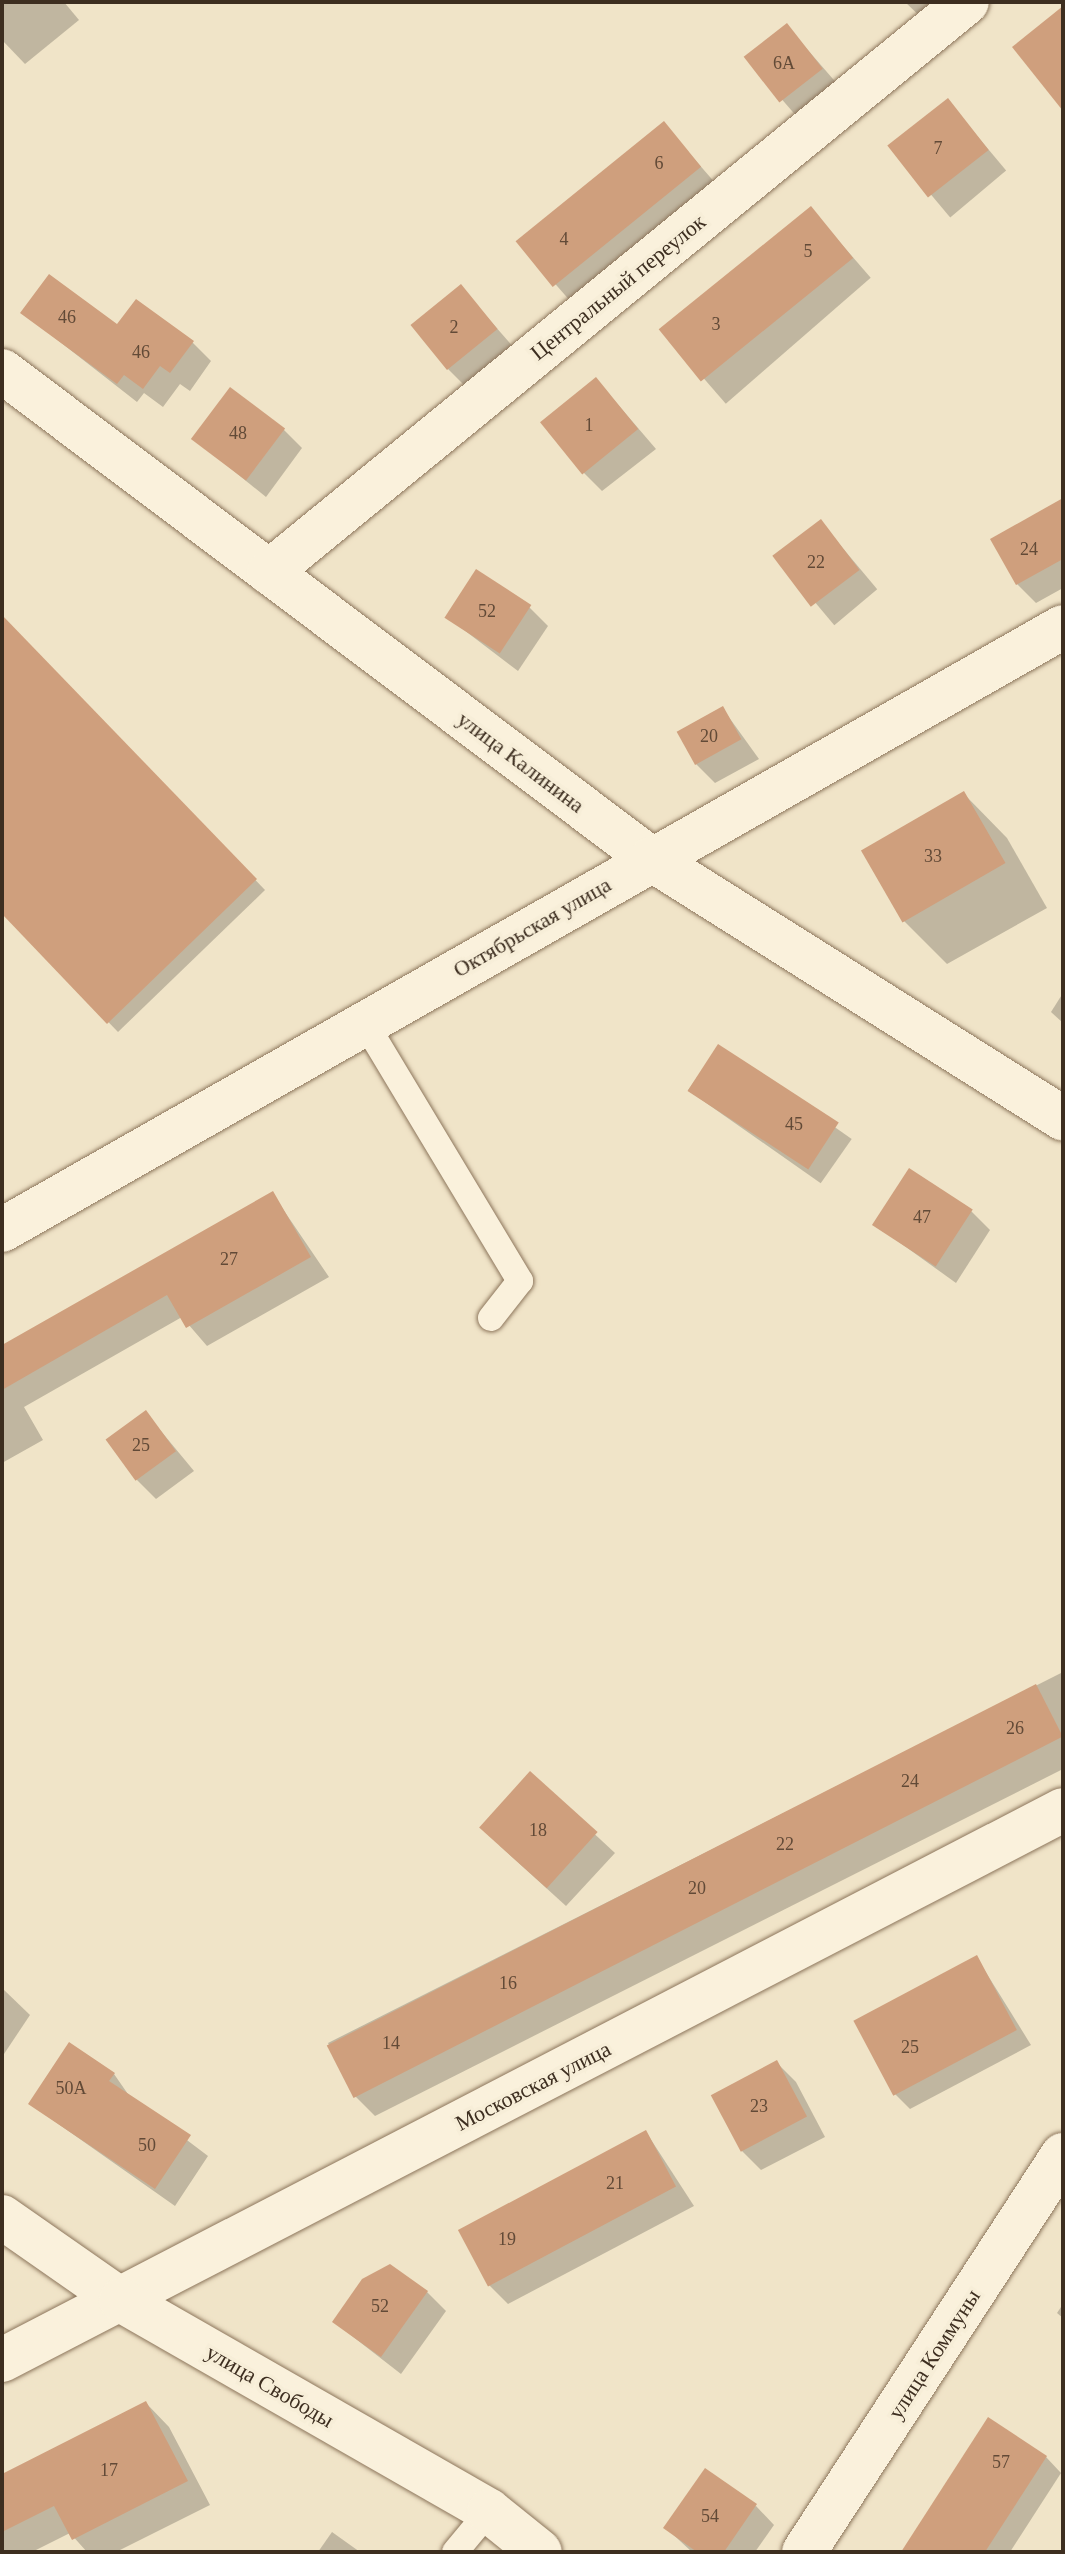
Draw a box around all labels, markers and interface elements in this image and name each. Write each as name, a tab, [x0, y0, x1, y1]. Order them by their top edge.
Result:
house number: 6А	[773, 52, 795, 74]
house number: 7	[934, 137, 942, 159]
house number: 6	[654, 152, 664, 174]
street label: Центральный переулок	[525, 208, 711, 366]
house number: 4	[560, 228, 568, 250]
house number: 5	[804, 240, 812, 262]
house number: 46	[58, 306, 76, 328]
house number: 3	[712, 313, 720, 335]
house number: 2	[450, 316, 458, 338]
house number: 46	[132, 341, 150, 363]
house number: 1	[584, 414, 594, 436]
house number: 48	[229, 422, 247, 444]
house number: 24	[1020, 538, 1038, 560]
house number: 22	[807, 551, 825, 573]
house number: 52	[478, 600, 496, 622]
street label: улица Калинина	[452, 706, 590, 818]
house number: 20	[700, 725, 718, 747]
house number: 33	[924, 845, 942, 867]
street label: Октябрьская улица	[448, 871, 616, 983]
house number: 45	[785, 1113, 803, 1135]
house number: 47	[913, 1206, 931, 1228]
house number: 27	[220, 1248, 238, 1270]
house number: 25	[132, 1434, 150, 1456]
house number: 26	[1006, 1717, 1024, 1739]
house number: 24	[901, 1770, 919, 1792]
house number: 18	[529, 1819, 547, 1841]
house number: 22	[776, 1833, 794, 1855]
house number: 20	[688, 1877, 706, 1899]
house number: 16	[499, 1972, 517, 1994]
house number: 14	[382, 2032, 400, 2054]
street label: Московская улица	[451, 2035, 615, 2137]
house number: 25	[901, 2036, 919, 2058]
house number: 50А	[56, 2077, 86, 2099]
house number: 23	[750, 2095, 768, 2117]
house number: 50	[138, 2134, 156, 2156]
house number: 21	[606, 2172, 624, 2194]
house number: 19	[498, 2228, 516, 2250]
street label: улица Коммуны	[882, 2284, 986, 2424]
house number: 52	[371, 2295, 389, 2317]
street label: улица Свободы	[201, 2339, 339, 2433]
house number: 57	[992, 2451, 1010, 2473]
house number: 17	[100, 2459, 118, 2481]
house number: 54	[701, 2505, 719, 2527]

